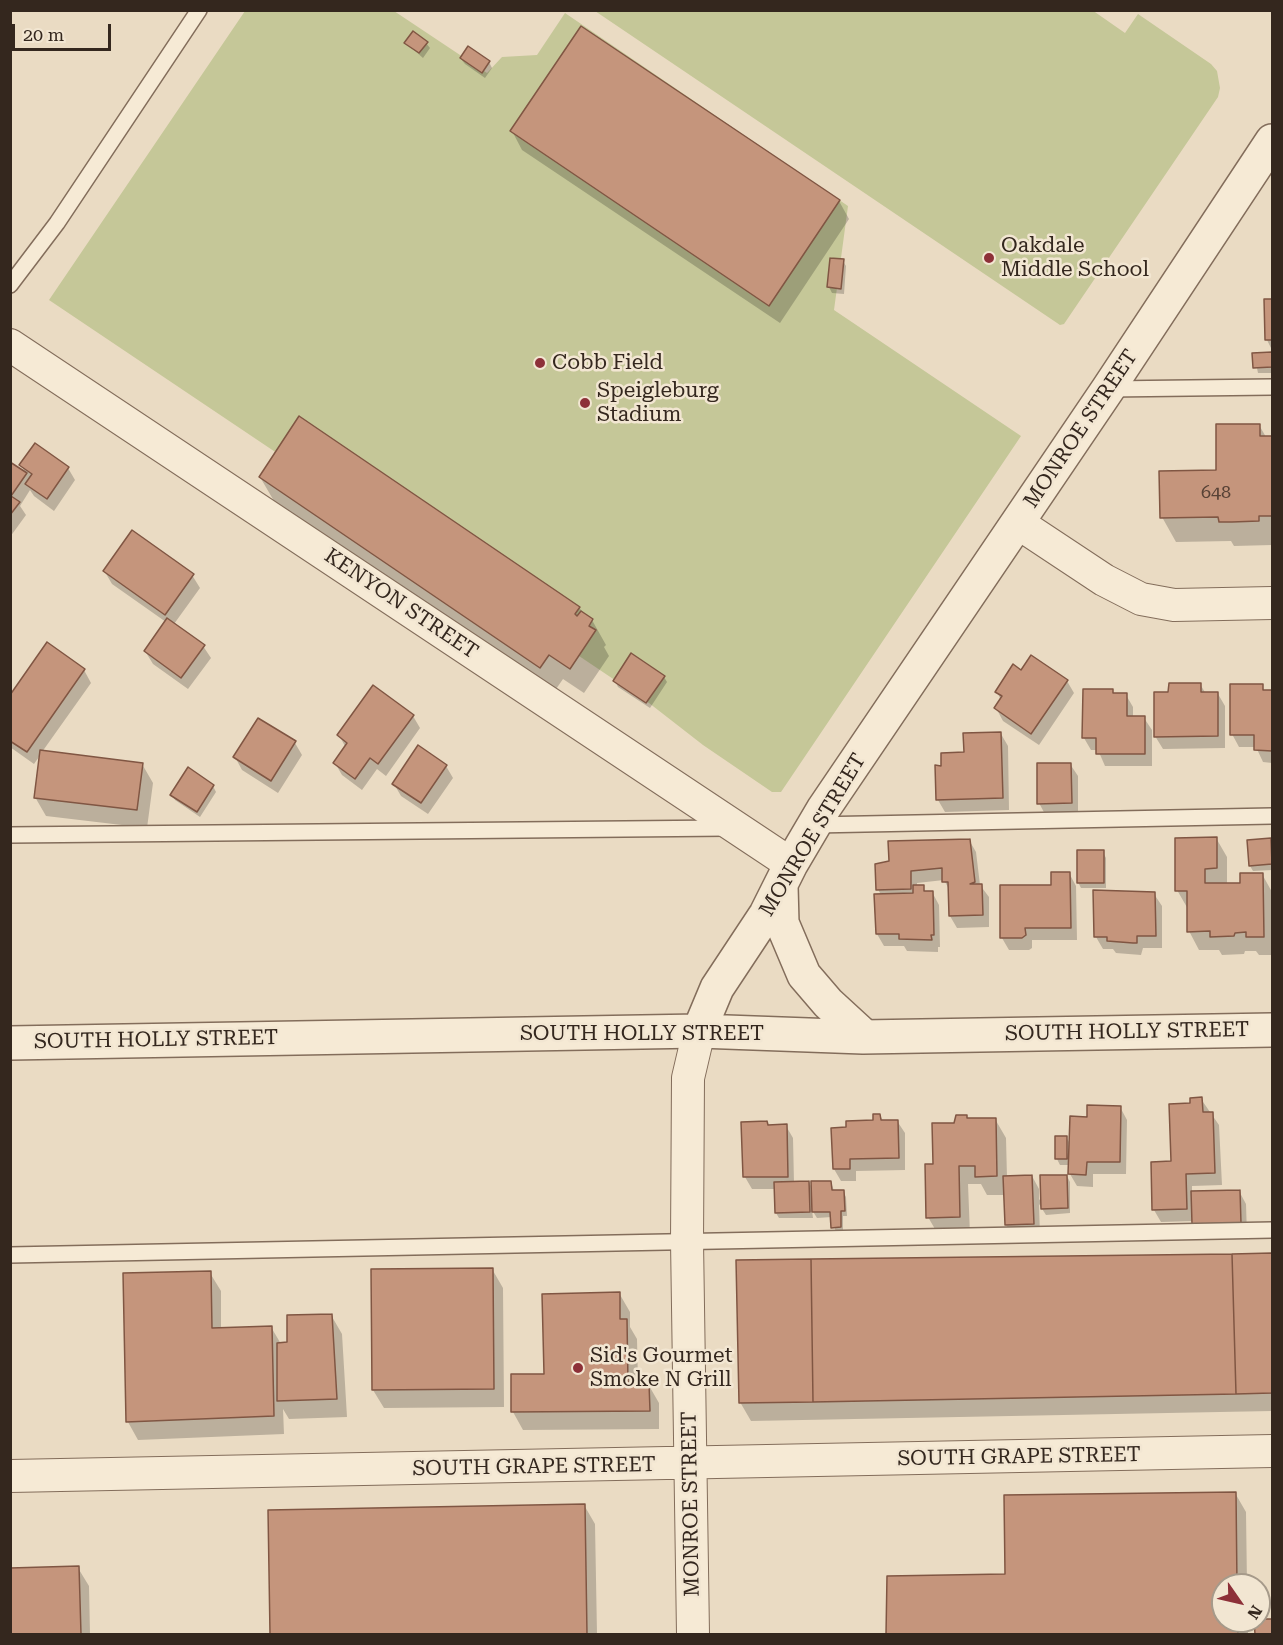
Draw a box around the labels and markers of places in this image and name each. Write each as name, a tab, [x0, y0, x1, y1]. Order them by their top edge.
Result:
place label: Oakdale Middle School	[1001, 233, 1149, 283]
marker: Oakdale Middle School	[982, 251, 996, 265]
place label: Cobb Field	[552, 350, 663, 376]
marker: Cobb Field	[533, 356, 547, 370]
place label: Speigleburg Stadium	[597, 378, 719, 428]
marker: Speigleburg Stadium	[578, 396, 592, 410]
place label: Sid's Gourmet Smoke N Grill	[590, 1343, 732, 1393]
marker: Sid's Gourmet Smoke N Grill	[571, 1361, 585, 1375]

